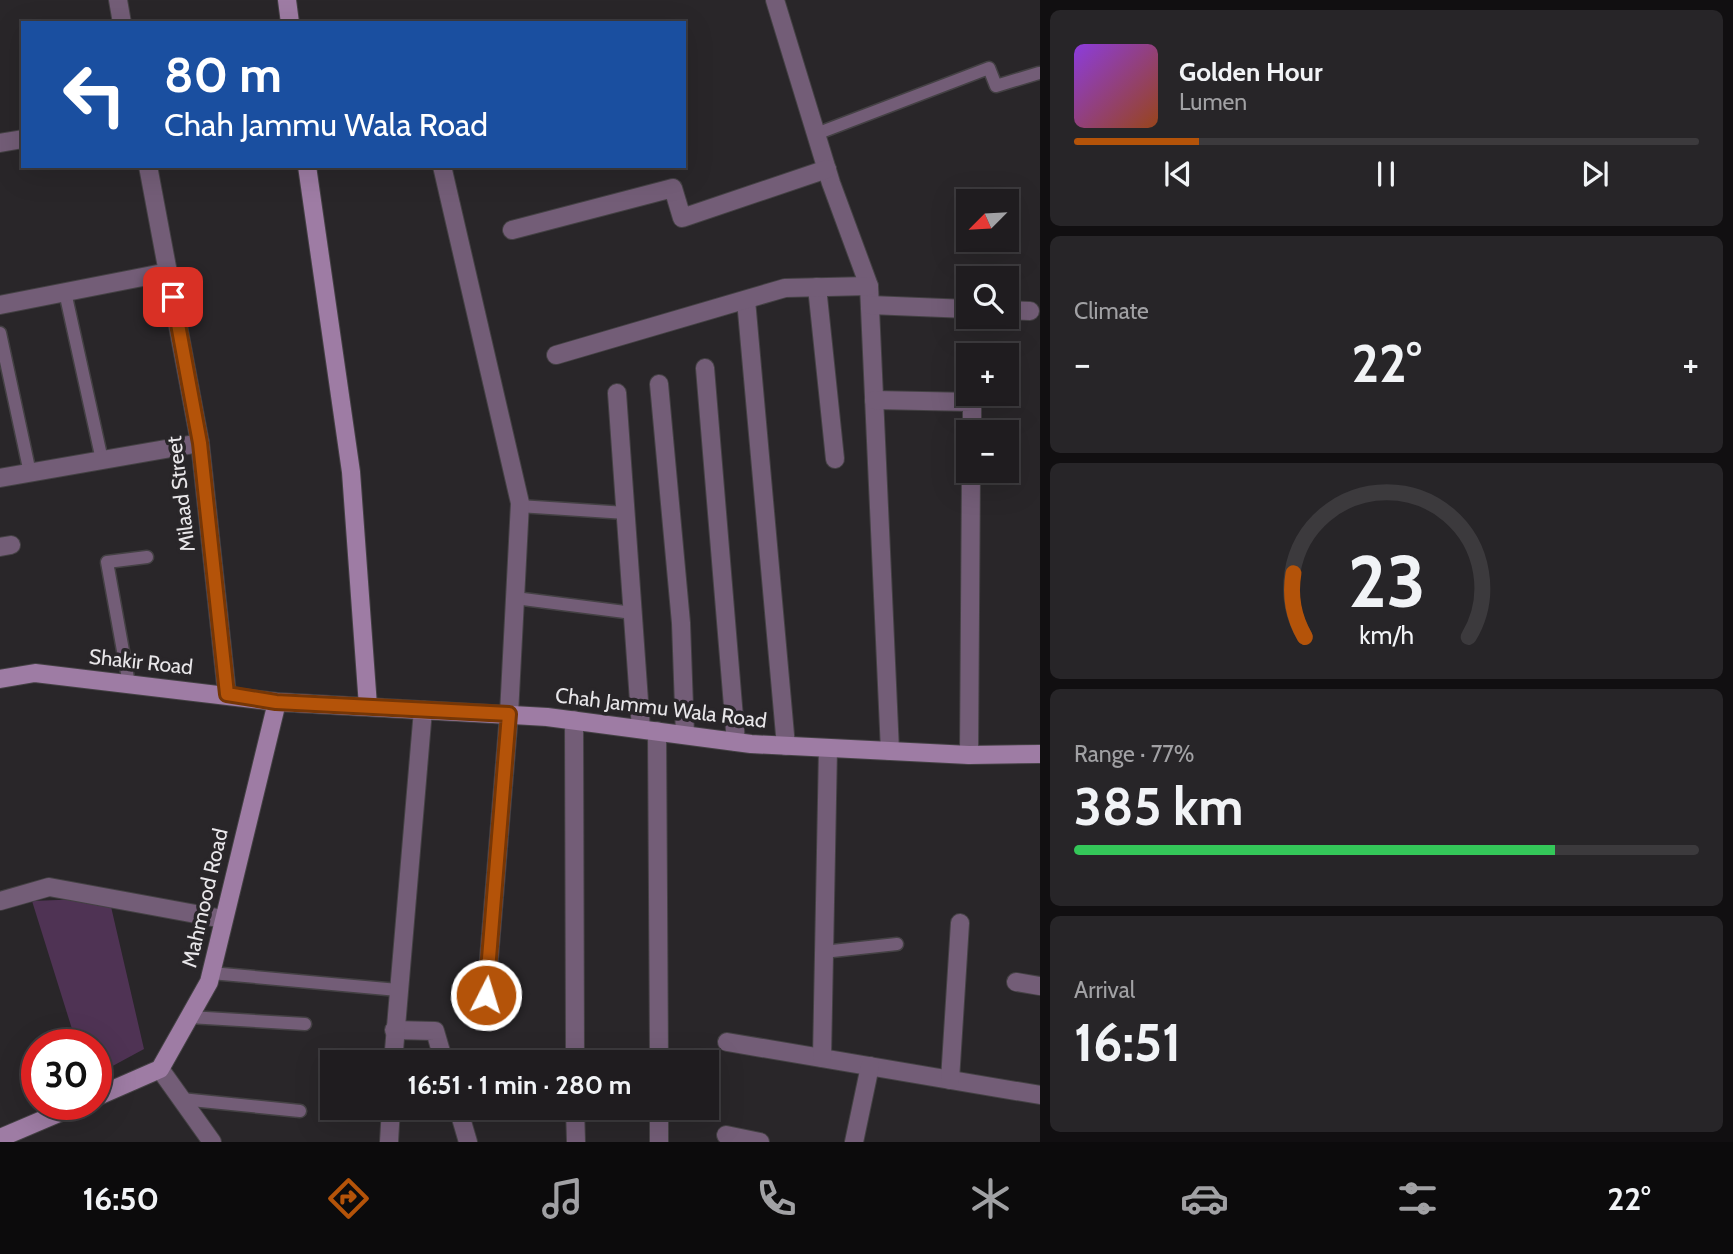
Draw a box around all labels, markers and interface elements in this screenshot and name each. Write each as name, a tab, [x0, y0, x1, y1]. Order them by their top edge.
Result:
text: 80 m	[164, 45, 282, 104]
icon: left	[49, 49, 140, 140]
text: Golden Hour	[1179, 56, 1322, 88]
text: Lumen	[1179, 88, 1247, 116]
text: Chah Jammu Wala Road	[164, 105, 488, 144]
icon: previous	[1159, 155, 1197, 193]
icon: pause	[1367, 155, 1405, 193]
icon: next	[1576, 155, 1614, 193]
north arrow	[956, 189, 1018, 252]
map controls	[956, 189, 1019, 483]
button: search	[956, 266, 1019, 329]
pin	[143, 267, 203, 327]
icon: arrive	[154, 278, 192, 316]
text: Climate	[1074, 297, 1149, 325]
text: 22°	[1351, 332, 1422, 395]
text: −	[1074, 340, 1091, 387]
text: +	[1682, 340, 1699, 387]
button: +	[956, 343, 1019, 406]
button: −	[956, 420, 1019, 483]
street label: Milaad Street	[161, 435, 200, 554]
text: 23	[1348, 537, 1425, 625]
text: km/h	[1359, 620, 1414, 650]
street label: Shakir Road	[88, 644, 194, 679]
street label: Chah Jammu Wala Road	[554, 682, 768, 733]
text: Range · 77%	[1074, 740, 1195, 768]
text: 385 km	[1074, 775, 1243, 838]
street label: Mahmood Road	[176, 826, 233, 970]
position arrow	[449, 958, 523, 1032]
text: Arrival	[1074, 976, 1135, 1004]
text: 16:51	[1074, 1011, 1181, 1074]
speed limit sign: 30	[21, 1029, 112, 1120]
text: 16:51 · 1 min · 280 m	[408, 1069, 631, 1101]
icon: directions	[324, 1174, 373, 1223]
icon: music	[538, 1174, 587, 1223]
icon: phone	[752, 1174, 801, 1223]
icon: climate	[966, 1174, 1015, 1223]
icon: car	[1180, 1174, 1229, 1223]
icon: filters	[1393, 1174, 1442, 1223]
text: 16:50	[82, 1179, 159, 1218]
text: 22°	[1607, 1179, 1650, 1218]

